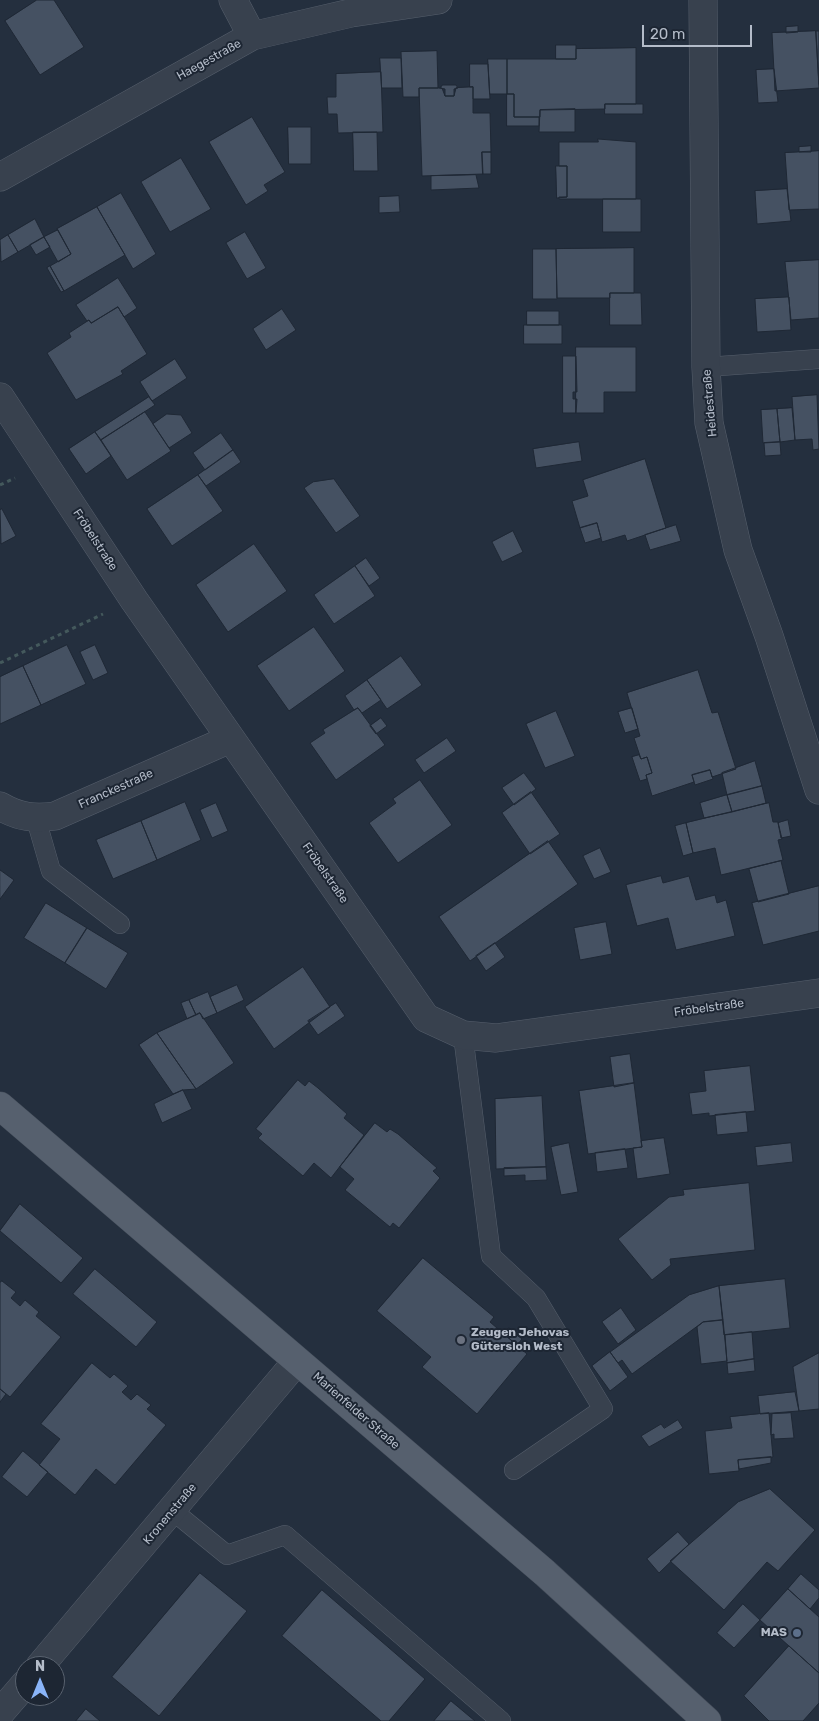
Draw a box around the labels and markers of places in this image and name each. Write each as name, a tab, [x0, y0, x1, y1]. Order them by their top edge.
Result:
place label: Zeugen Jehovas Gütersloh West	[471, 1326, 569, 1354]
marker: Zeugen Jehovas Gütersloh West	[455, 1334, 467, 1346]
place label: MAS	[761, 1626, 787, 1640]
marker: MAS	[791, 1627, 803, 1639]

